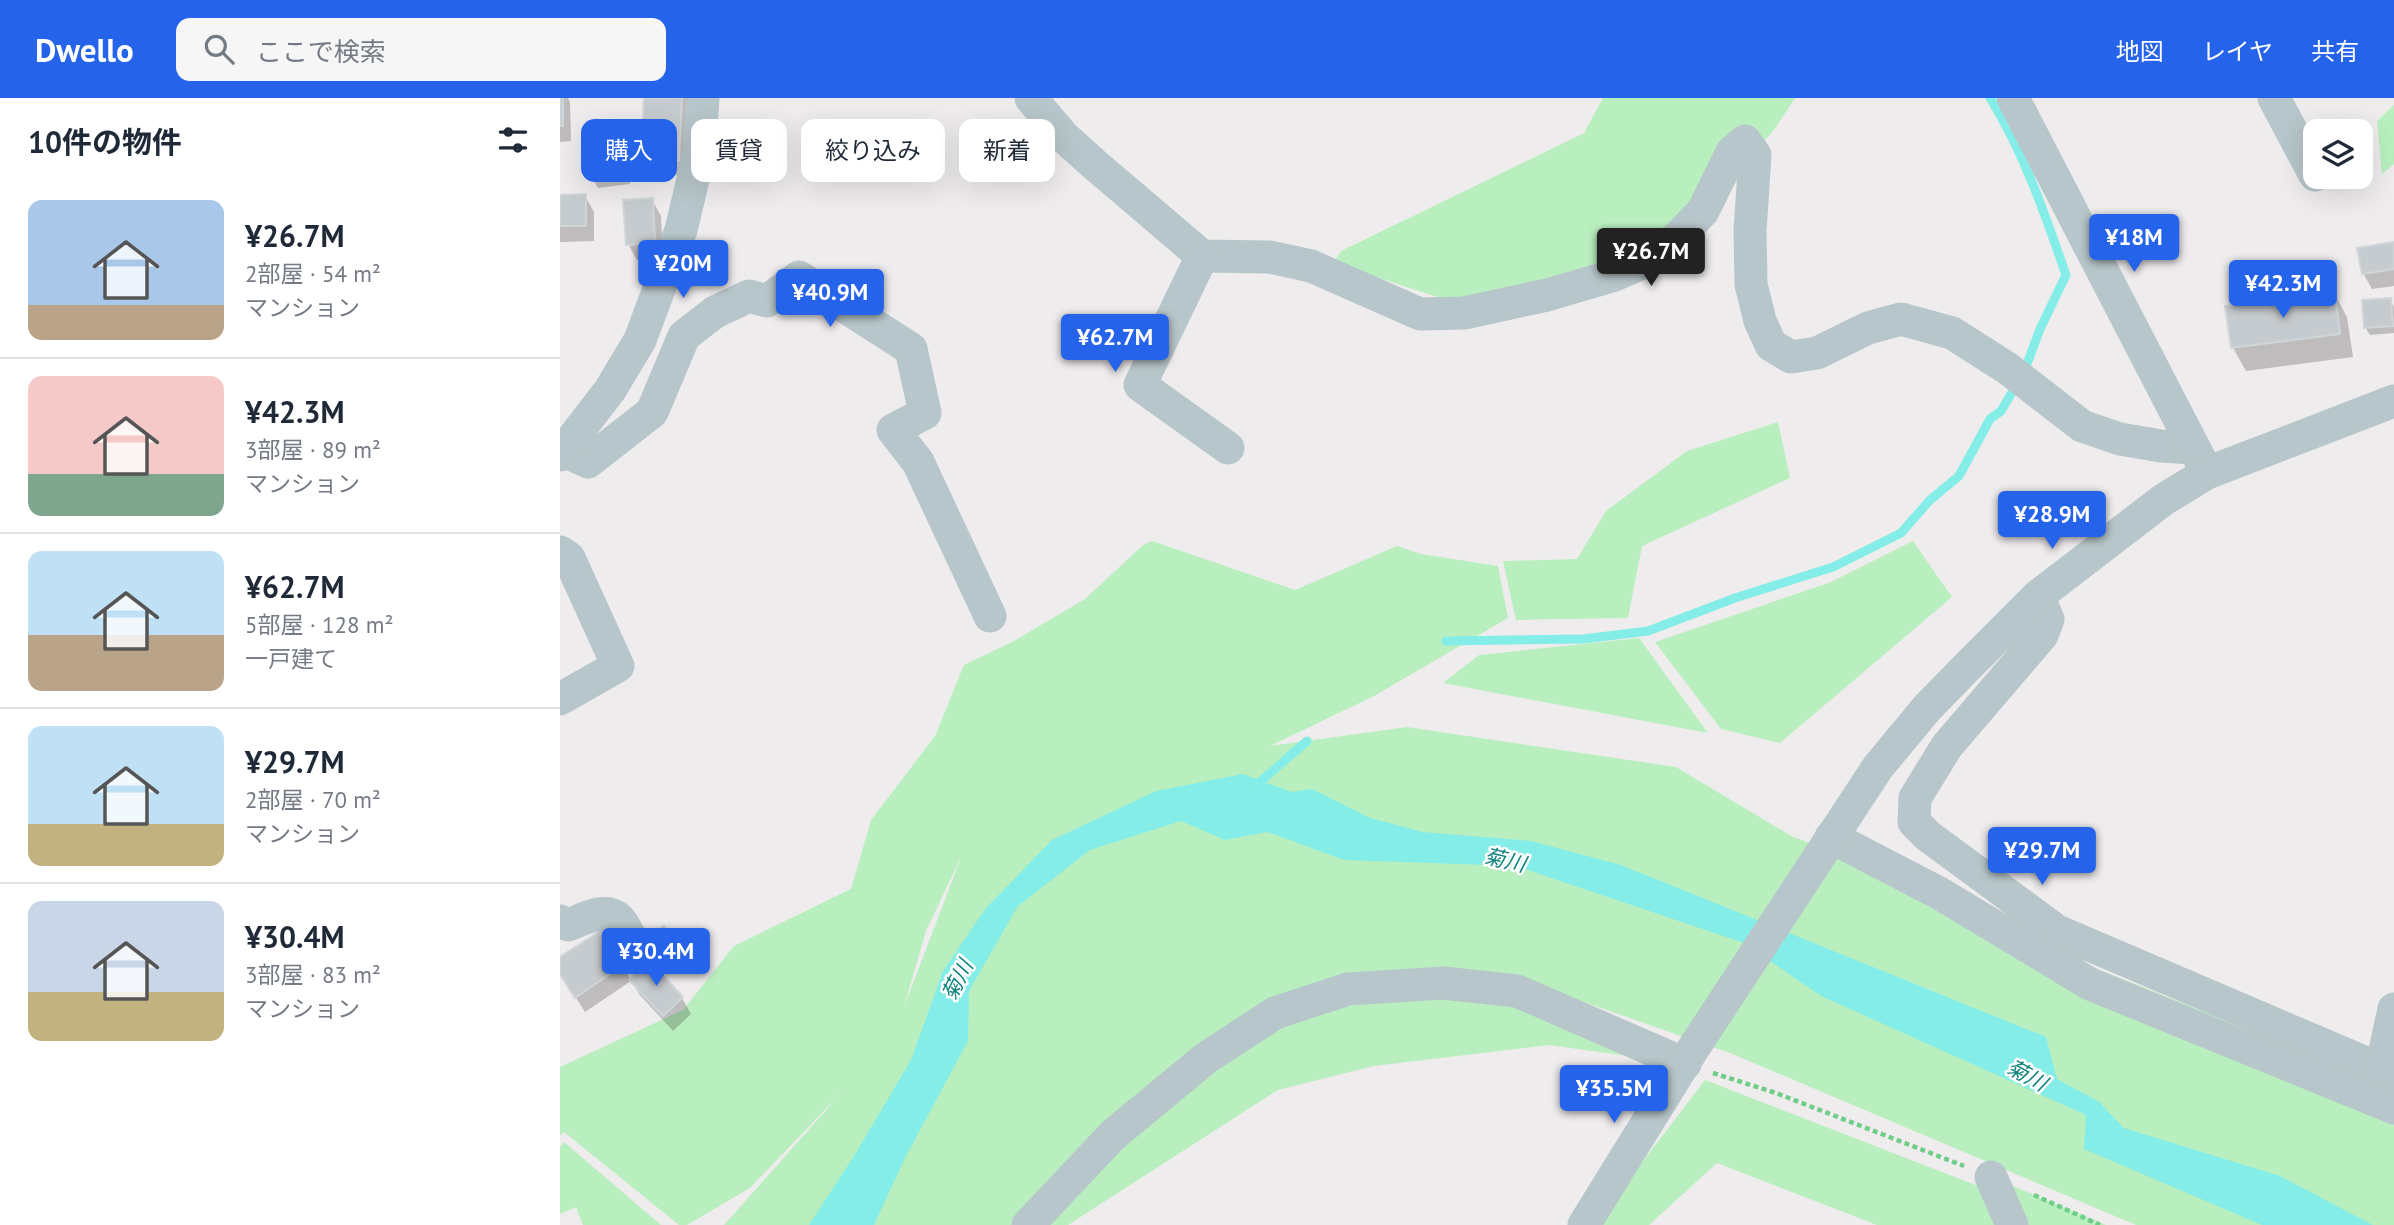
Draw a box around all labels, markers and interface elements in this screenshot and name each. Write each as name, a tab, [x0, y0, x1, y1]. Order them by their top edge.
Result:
search box	[176, 18, 666, 81]
text: Dwello	[35, 28, 134, 71]
icon: search	[200, 30, 238, 68]
text: ここで検索	[256, 35, 386, 68]
text: 地図	[2116, 36, 2164, 67]
text: レイヤ	[2202, 36, 2273, 67]
text: 共有	[2311, 36, 2359, 67]
chip: 購入	[581, 119, 677, 182]
chip: 賃貸	[691, 119, 787, 182]
chip: 絞り込み	[801, 119, 945, 182]
chip: 新着	[959, 119, 1055, 182]
map controls	[2303, 119, 2373, 189]
button: layers	[2303, 119, 2373, 189]
icon: filters	[494, 121, 532, 159]
text: 10件の物件	[28, 122, 182, 161]
pin: ¥18M	[2093, 214, 2175, 274]
text: ¥26.7M	[245, 216, 344, 255]
text: ¥18M	[2105, 222, 2163, 251]
icon: home	[84, 228, 168, 312]
pin: ¥26.7M	[1594, 228, 1708, 288]
text: ¥26.7M	[1613, 236, 1689, 265]
pin: ¥20M	[642, 240, 724, 300]
text: ¥20M	[654, 248, 712, 277]
text: 2部屋 · 54 m²	[245, 259, 381, 288]
pin: ¥42.3M	[2226, 260, 2340, 320]
text: ¥42.3M	[2245, 268, 2321, 297]
pin: ¥40.9M	[773, 270, 887, 329]
text: ¥40.9M	[792, 277, 868, 306]
text: マンション	[245, 293, 360, 322]
pin: ¥62.7M	[1058, 314, 1172, 374]
text: ¥62.7M	[1077, 322, 1153, 351]
text: ¥42.3M	[245, 392, 344, 431]
icon: home	[84, 404, 168, 488]
text: 3部屋 · 89 m²	[245, 435, 381, 464]
text: マンション	[245, 469, 360, 498]
pin: ¥28.9M	[1995, 491, 2109, 551]
text: ¥28.9M	[2014, 499, 2090, 528]
text: ¥62.7M	[245, 567, 344, 606]
icon: home	[84, 579, 168, 663]
text: 5部屋 · 128 m²	[245, 610, 393, 639]
text: 一戸建て	[245, 644, 337, 673]
text: ¥29.7M	[245, 742, 344, 781]
icon: home	[84, 754, 168, 838]
text: 2部屋 · 70 m²	[245, 785, 381, 814]
text: マンション	[245, 819, 360, 848]
pin: ¥29.7M	[1985, 828, 2099, 887]
text: ¥29.7M	[2004, 835, 2080, 864]
water label: 菊川	[1482, 842, 1530, 878]
text: ¥30.4M	[245, 917, 344, 956]
pin: ¥30.4M	[599, 928, 713, 988]
icon: home	[84, 929, 168, 1013]
text: ¥30.4M	[618, 936, 694, 965]
water label: 菊川	[935, 953, 979, 1005]
text: 3部屋 · 83 m²	[245, 960, 381, 989]
text: マンション	[245, 994, 360, 1023]
water label: 菊川	[2002, 1053, 2054, 1098]
pin: ¥35.5M	[1557, 1066, 1671, 1125]
text: ¥35.5M	[1576, 1073, 1652, 1102]

